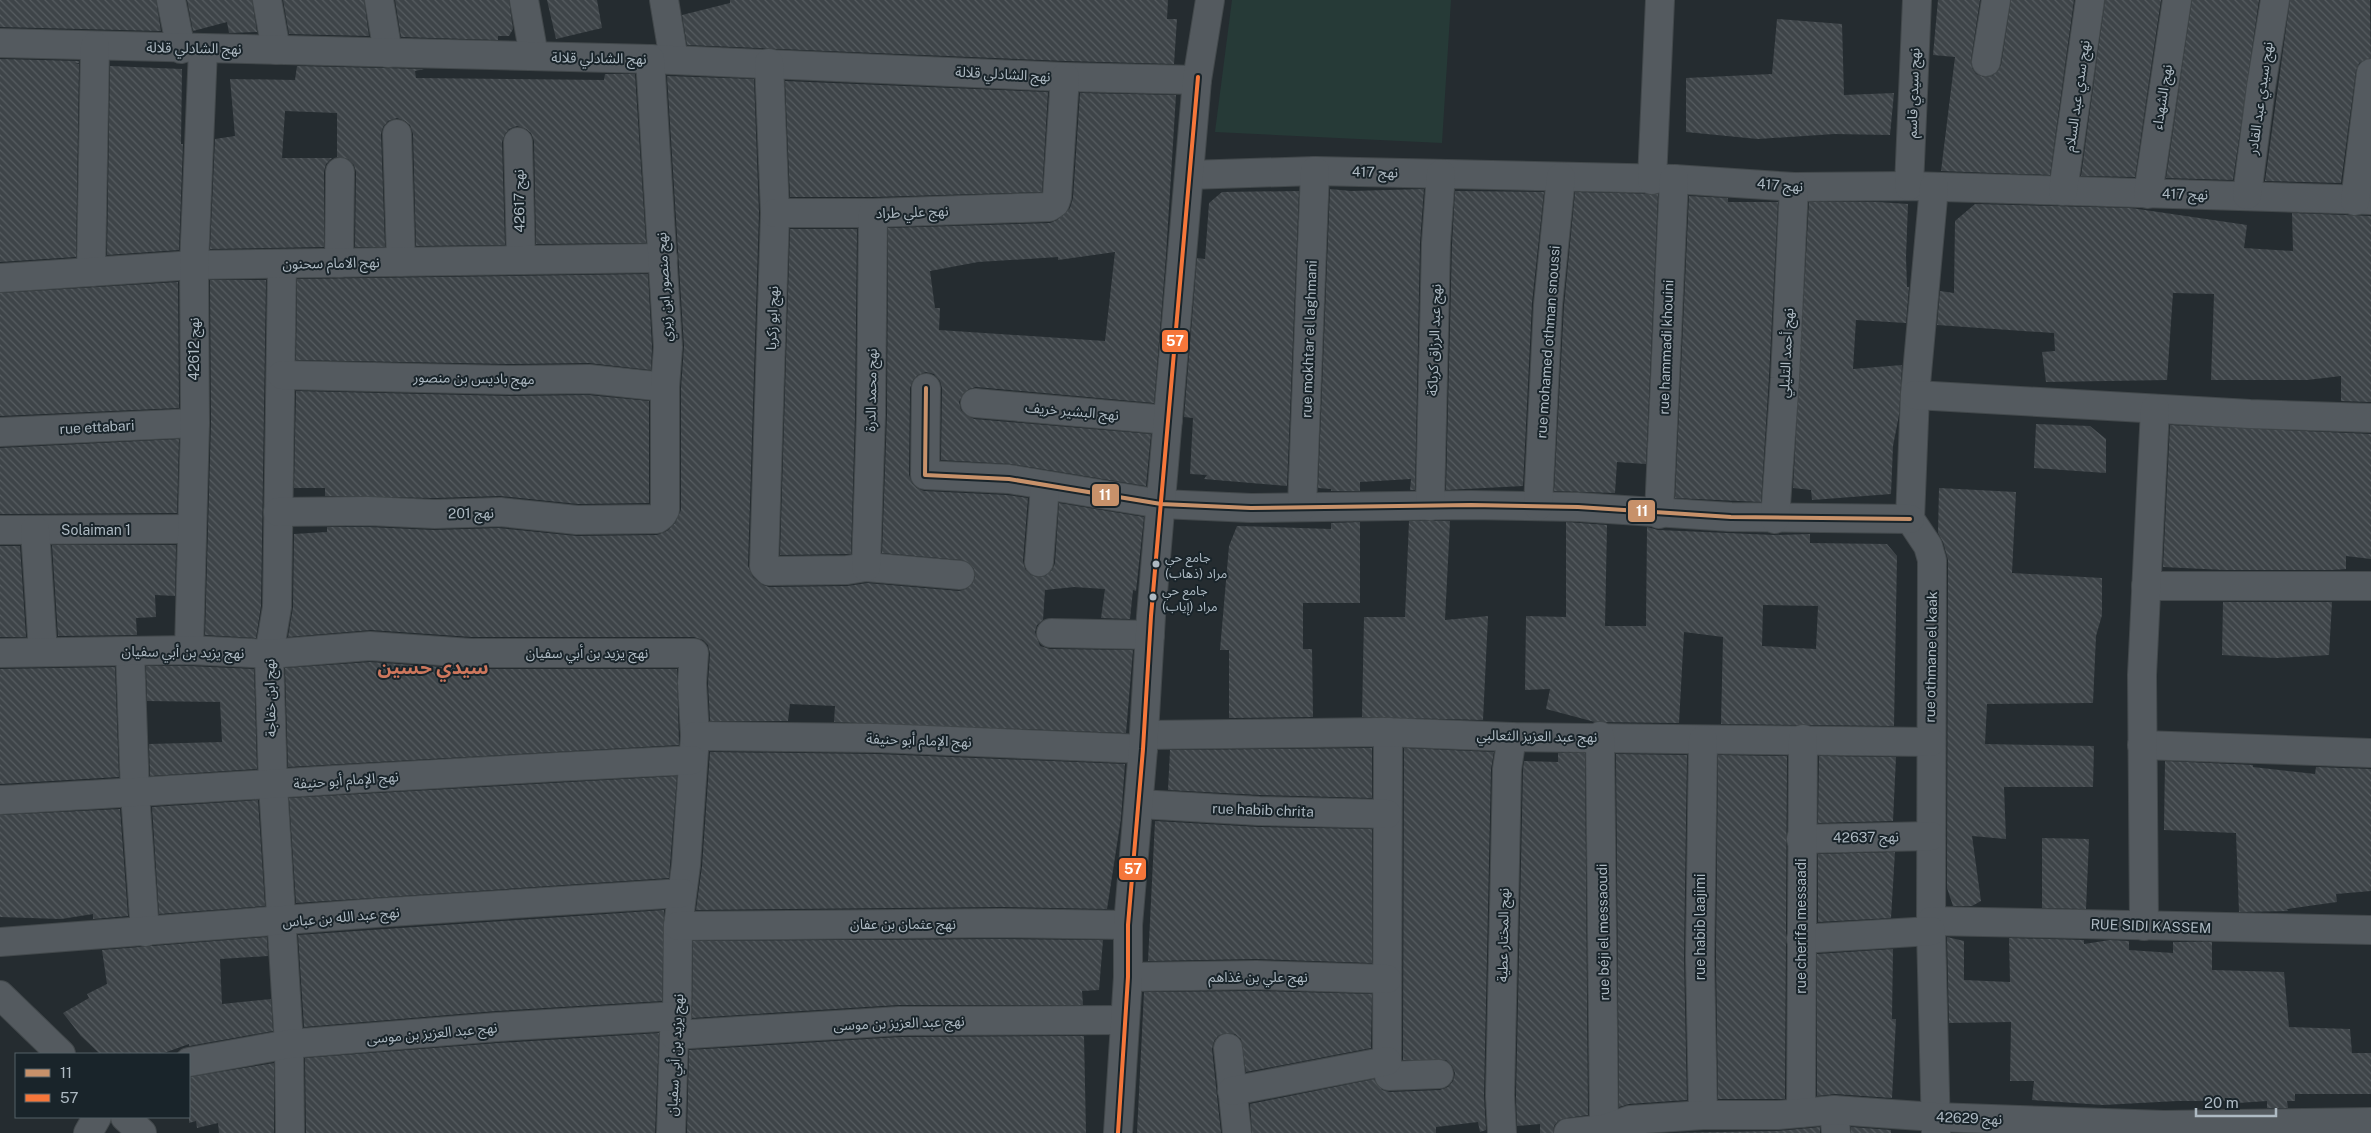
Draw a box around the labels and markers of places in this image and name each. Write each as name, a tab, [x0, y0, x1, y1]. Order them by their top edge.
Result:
place label: جامع حي مراد (ذهاب)	[1165, 550, 1228, 581]
marker: جامع حي مراد (ذهاب)	[1151, 559, 1161, 569]
place label: جامع حي مراد (إياب)	[1162, 583, 1218, 616]
marker: جامع حي مراد (إياب)	[1148, 592, 1158, 602]

